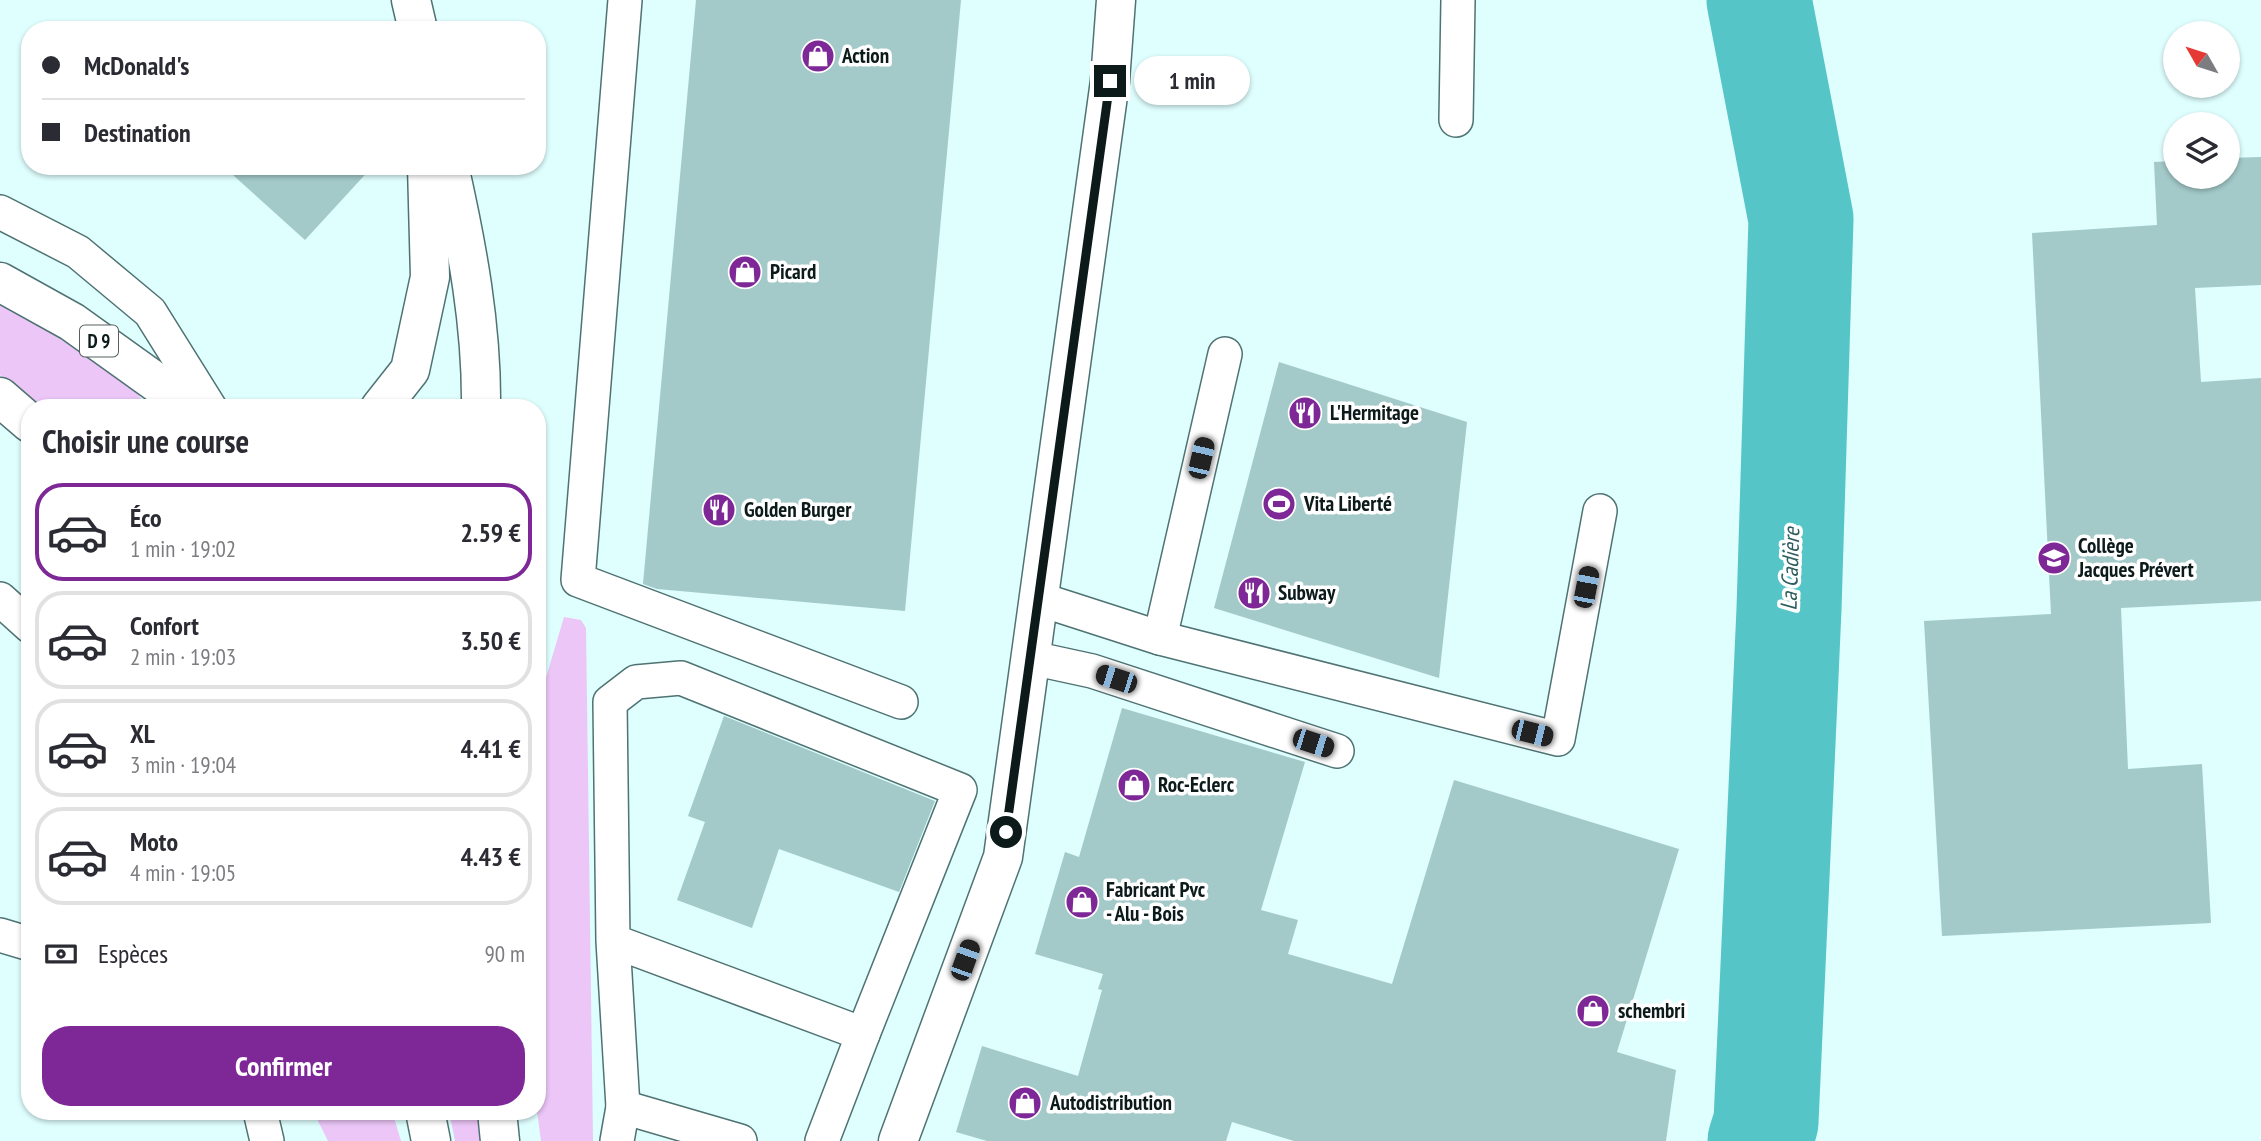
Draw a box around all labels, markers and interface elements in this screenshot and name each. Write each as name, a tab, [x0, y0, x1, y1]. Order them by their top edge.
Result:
north arrow	[2163, 21, 2240, 98]
map controls	[2163, 21, 2240, 189]
shop icon: Action	[799, 37, 837, 75]
place label: Action	[841, 42, 889, 69]
text: McDonald's	[84, 49, 189, 82]
callout: 1 min	[1134, 56, 1250, 106]
route end	[1094, 65, 1126, 97]
text: 1 min	[1169, 66, 1215, 95]
button: layers	[2163, 112, 2240, 189]
text: Destination	[84, 116, 191, 149]
shop icon: Picard	[726, 253, 764, 291]
place label: Picard	[770, 258, 816, 285]
road number: D 9	[80, 326, 118, 356]
restaurant icon: L'Hermitage	[1286, 394, 1324, 432]
place label: L'Hermitage	[1330, 399, 1419, 426]
text: Choisir une course	[42, 420, 249, 462]
car	[1187, 435, 1216, 481]
sports icon: Vita Liberté	[1260, 485, 1298, 523]
place label: Vita Liberté	[1303, 490, 1392, 517]
restaurant icon: Golden Burger	[700, 491, 738, 529]
place label: Golden Burger	[744, 496, 852, 523]
icon: car	[46, 501, 109, 564]
text: Éco	[130, 501, 162, 534]
text: 2.59 €	[460, 516, 521, 549]
water label: La Cadière	[1774, 526, 1805, 611]
place label: Collège Jacques Prévert	[2077, 532, 2194, 583]
text: 1 min · 19:02	[130, 534, 236, 563]
school or university icon: Collège Jacques Prévert	[2035, 539, 2073, 577]
car	[1572, 564, 1601, 610]
restaurant icon: Subway	[1235, 574, 1273, 612]
place label: Subway	[1278, 579, 1336, 606]
icon: car	[46, 609, 109, 672]
text: Confort	[130, 609, 199, 642]
text: 3.50 €	[460, 624, 521, 657]
text: 2 min · 19:03	[130, 642, 236, 671]
car	[1093, 663, 1140, 695]
icon: car	[46, 717, 109, 780]
text: XL	[130, 717, 155, 750]
car	[1510, 718, 1555, 748]
car	[1290, 727, 1337, 759]
text: 4.41 €	[460, 732, 521, 765]
text: 3 min · 19:04	[130, 750, 236, 779]
shop icon: Roc-Eclerc	[1115, 766, 1153, 804]
place label: Roc-Eclerc	[1158, 771, 1235, 798]
route start	[990, 816, 1022, 848]
icon: car	[46, 825, 109, 888]
text: Moto	[130, 825, 178, 858]
text: 4.43 €	[460, 840, 521, 873]
text: 4 min · 19:05	[130, 858, 236, 887]
place label: Fabricant Pvc - Alu - Bois	[1106, 876, 1206, 927]
shop icon: Fabricant Pvc - Alu - Bois	[1063, 883, 1101, 921]
icon: cash	[42, 935, 80, 973]
text: Espèces	[98, 937, 168, 970]
car	[948, 937, 983, 983]
text: 90 m	[484, 939, 525, 968]
shop icon: schembri	[1574, 992, 1612, 1030]
place label: schembri	[1618, 997, 1685, 1024]
button: Confirmer	[42, 1026, 525, 1106]
shop icon: Autodistribution	[1006, 1084, 1044, 1122]
place label: Autodistribution	[1049, 1089, 1172, 1116]

